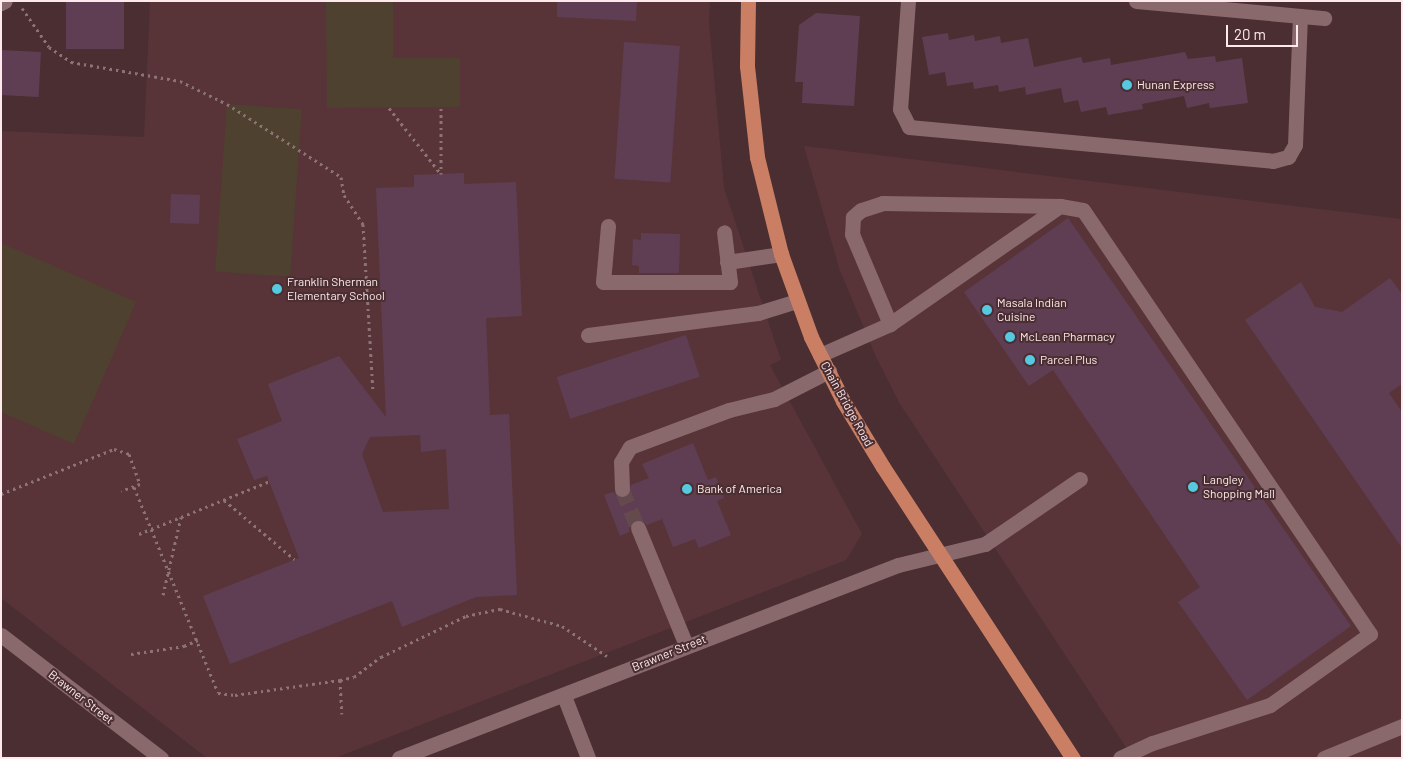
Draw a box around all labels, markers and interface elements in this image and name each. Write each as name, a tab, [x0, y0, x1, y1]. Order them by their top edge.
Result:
scale bar	[1228, 15, 1300, 47]
text: 20 m	[1234, 25, 1266, 43]
place label: Hunan Express	[1137, 78, 1214, 92]
marker: Hunan Express	[1121, 79, 1133, 91]
place label: Franklin Sherman Elementary School	[287, 275, 385, 303]
marker: Franklin Sherman Elementary School	[271, 283, 283, 295]
place label: Masala Indian Cuisine	[997, 296, 1067, 324]
marker: Masala Indian Cuisine	[981, 304, 993, 316]
place label: McLean Pharmacy	[1020, 330, 1115, 344]
marker: McLean Pharmacy	[1004, 331, 1016, 343]
place label: Parcel Plus	[1040, 353, 1097, 367]
marker: Parcel Plus	[1024, 354, 1036, 366]
street label: Chain Bridge Road	[818, 359, 876, 449]
place label: Langley Shopping Mall	[1203, 473, 1275, 501]
marker: Langley Shopping Mall	[1187, 481, 1199, 493]
place label: Bank of America	[697, 482, 782, 496]
marker: Bank of America	[681, 483, 693, 495]
street label: Brawner Street	[630, 632, 708, 674]
street label: Brawner Street	[45, 667, 117, 727]

